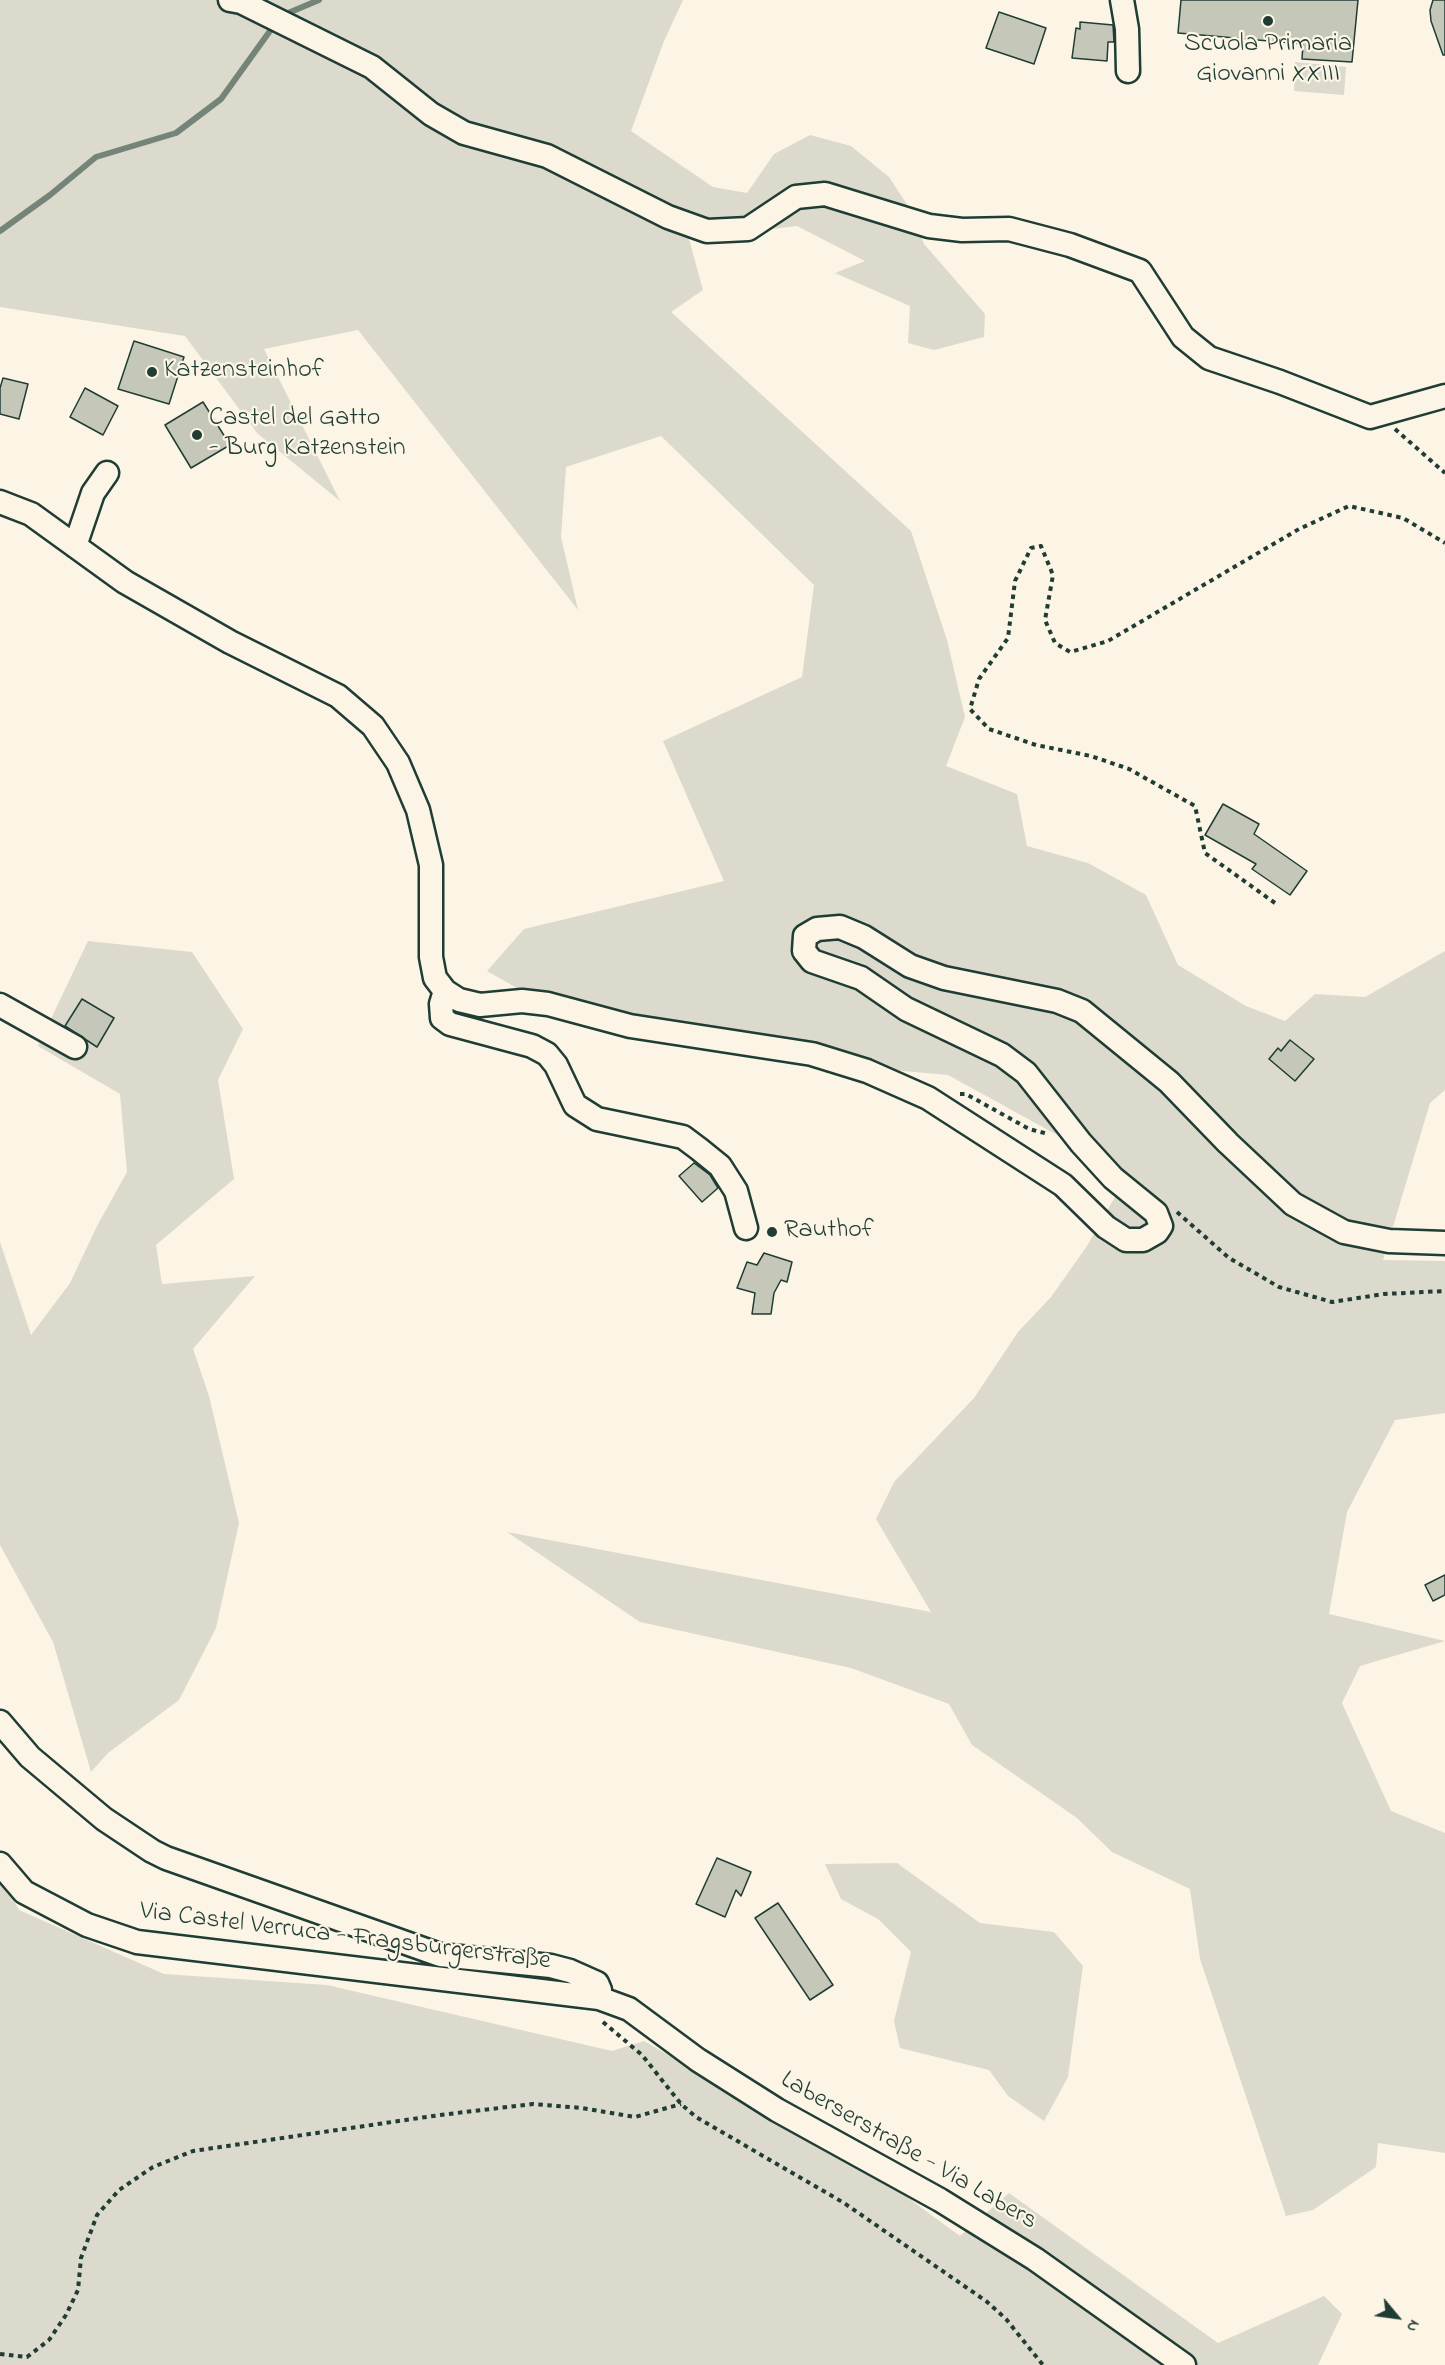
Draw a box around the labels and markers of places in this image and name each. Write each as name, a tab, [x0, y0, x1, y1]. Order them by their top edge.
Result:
marker: Scuola Primaria Giovanni XXIII	[1261, 14, 1275, 28]
place label: Scuola Primaria Giovanni XXIII	[1184, 30, 1352, 92]
place label: Katzensteinhof	[164, 356, 324, 388]
marker: Katzensteinhof	[145, 365, 159, 379]
place label: Castel del Gatto - Burg Katzenstein	[209, 404, 406, 466]
marker: Castel del Gatto - Burg Katzenstein	[190, 428, 204, 442]
place label: Rauthof	[784, 1216, 874, 1248]
marker: Rauthof	[765, 1225, 779, 1239]

